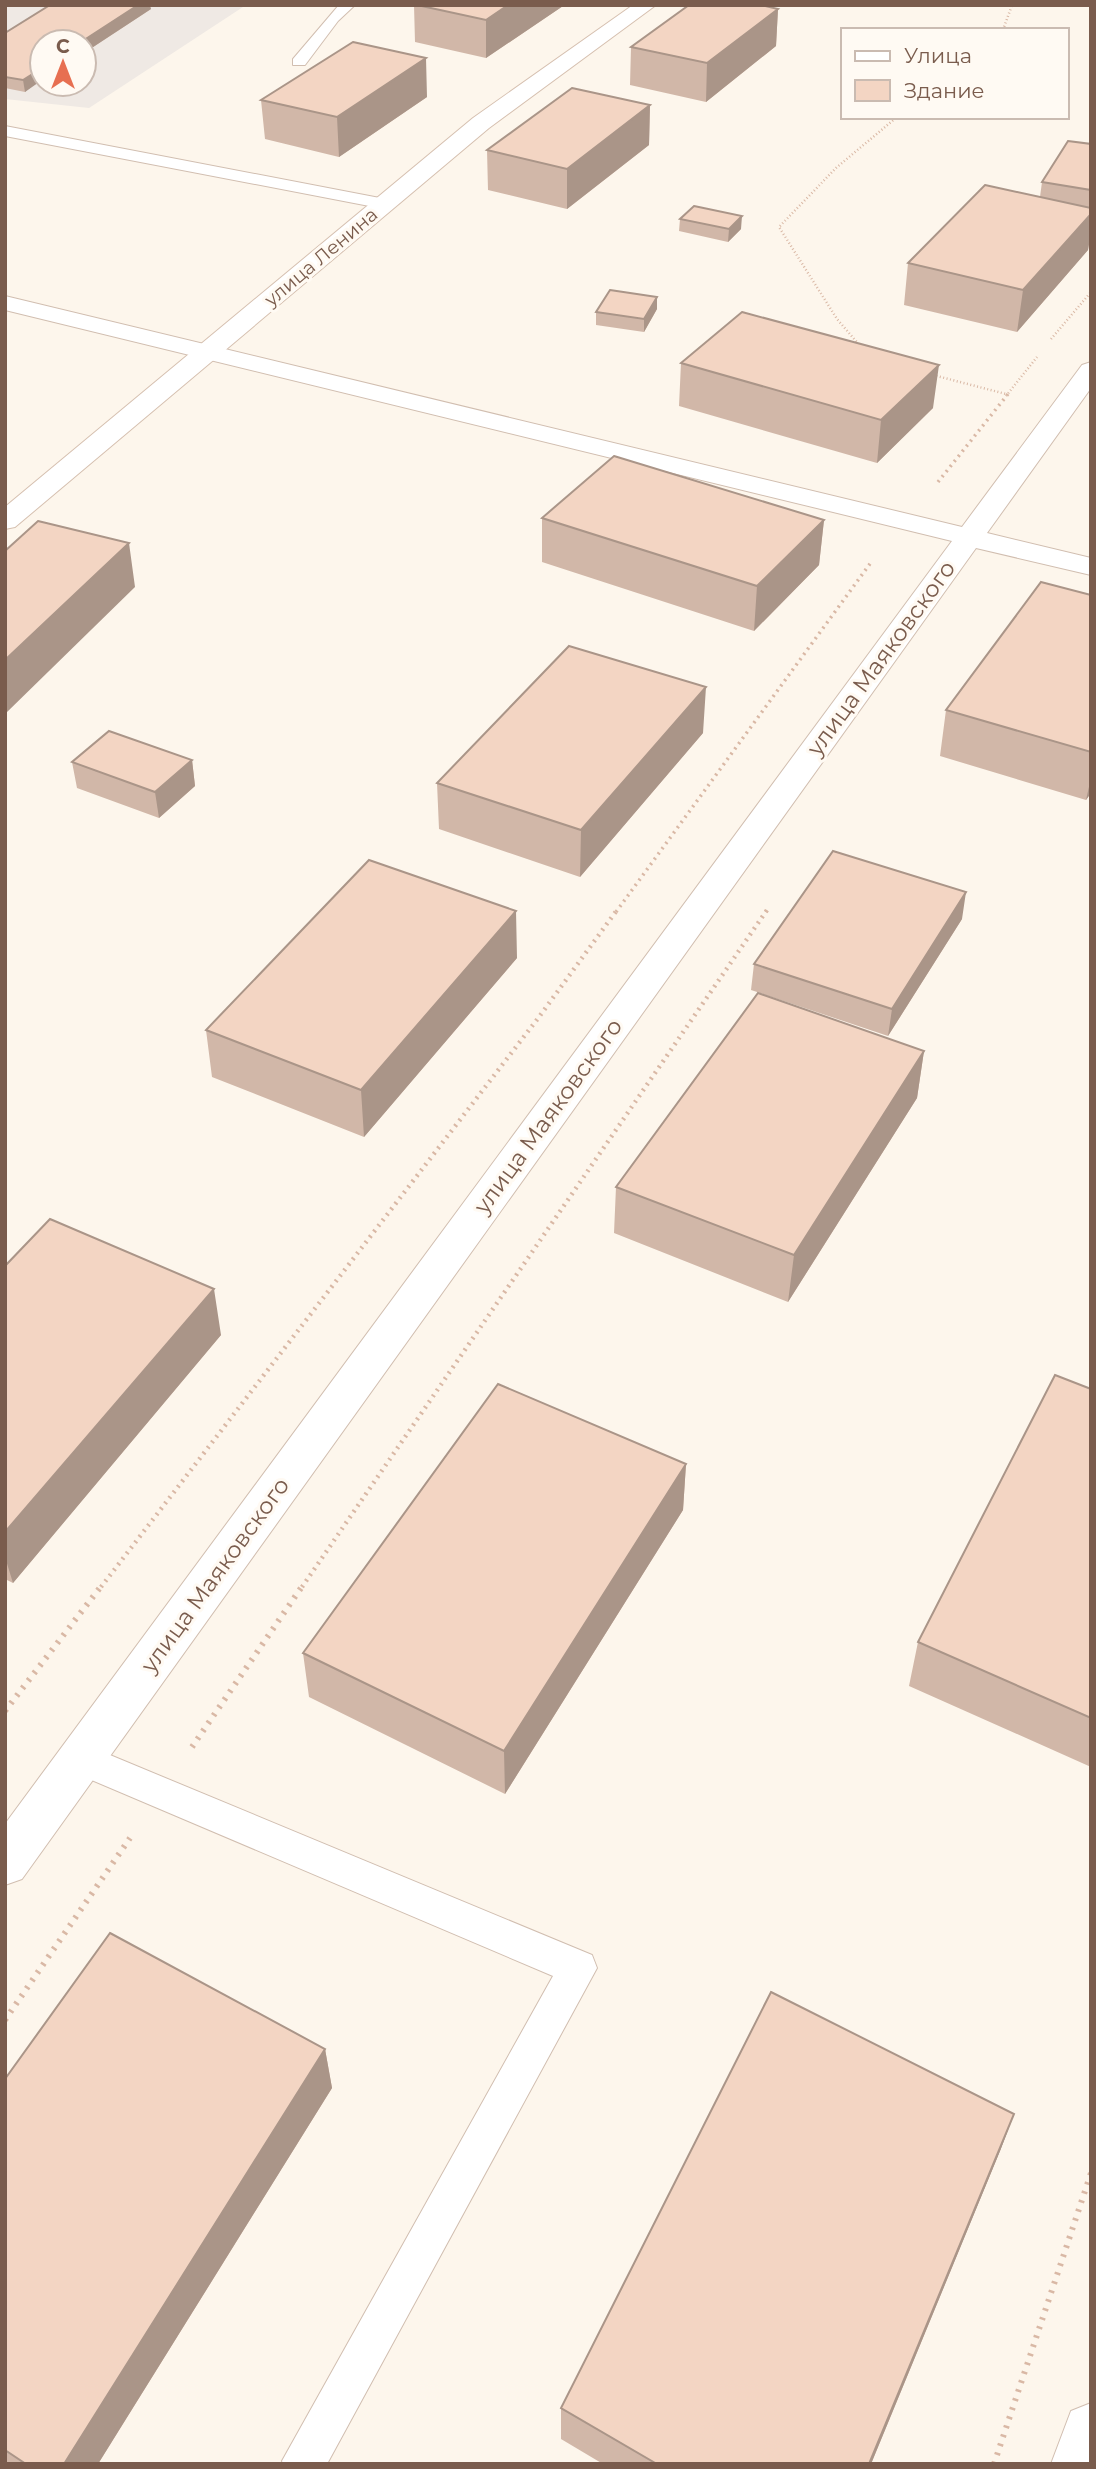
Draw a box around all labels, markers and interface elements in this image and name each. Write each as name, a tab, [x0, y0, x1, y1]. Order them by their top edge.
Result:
north arrow	[28, 28, 98, 98]
legend	[841, 28, 1068, 119]
text: С	[56, 35, 70, 58]
text: Улица	[904, 43, 972, 68]
text: Здание	[904, 78, 985, 103]
street label: улица Ленина	[259, 203, 382, 312]
street label: улица Маяковского	[800, 555, 961, 762]
street label: улица Маяковского	[467, 1013, 628, 1220]
street label: улица Маяковского	[134, 1472, 295, 1679]

